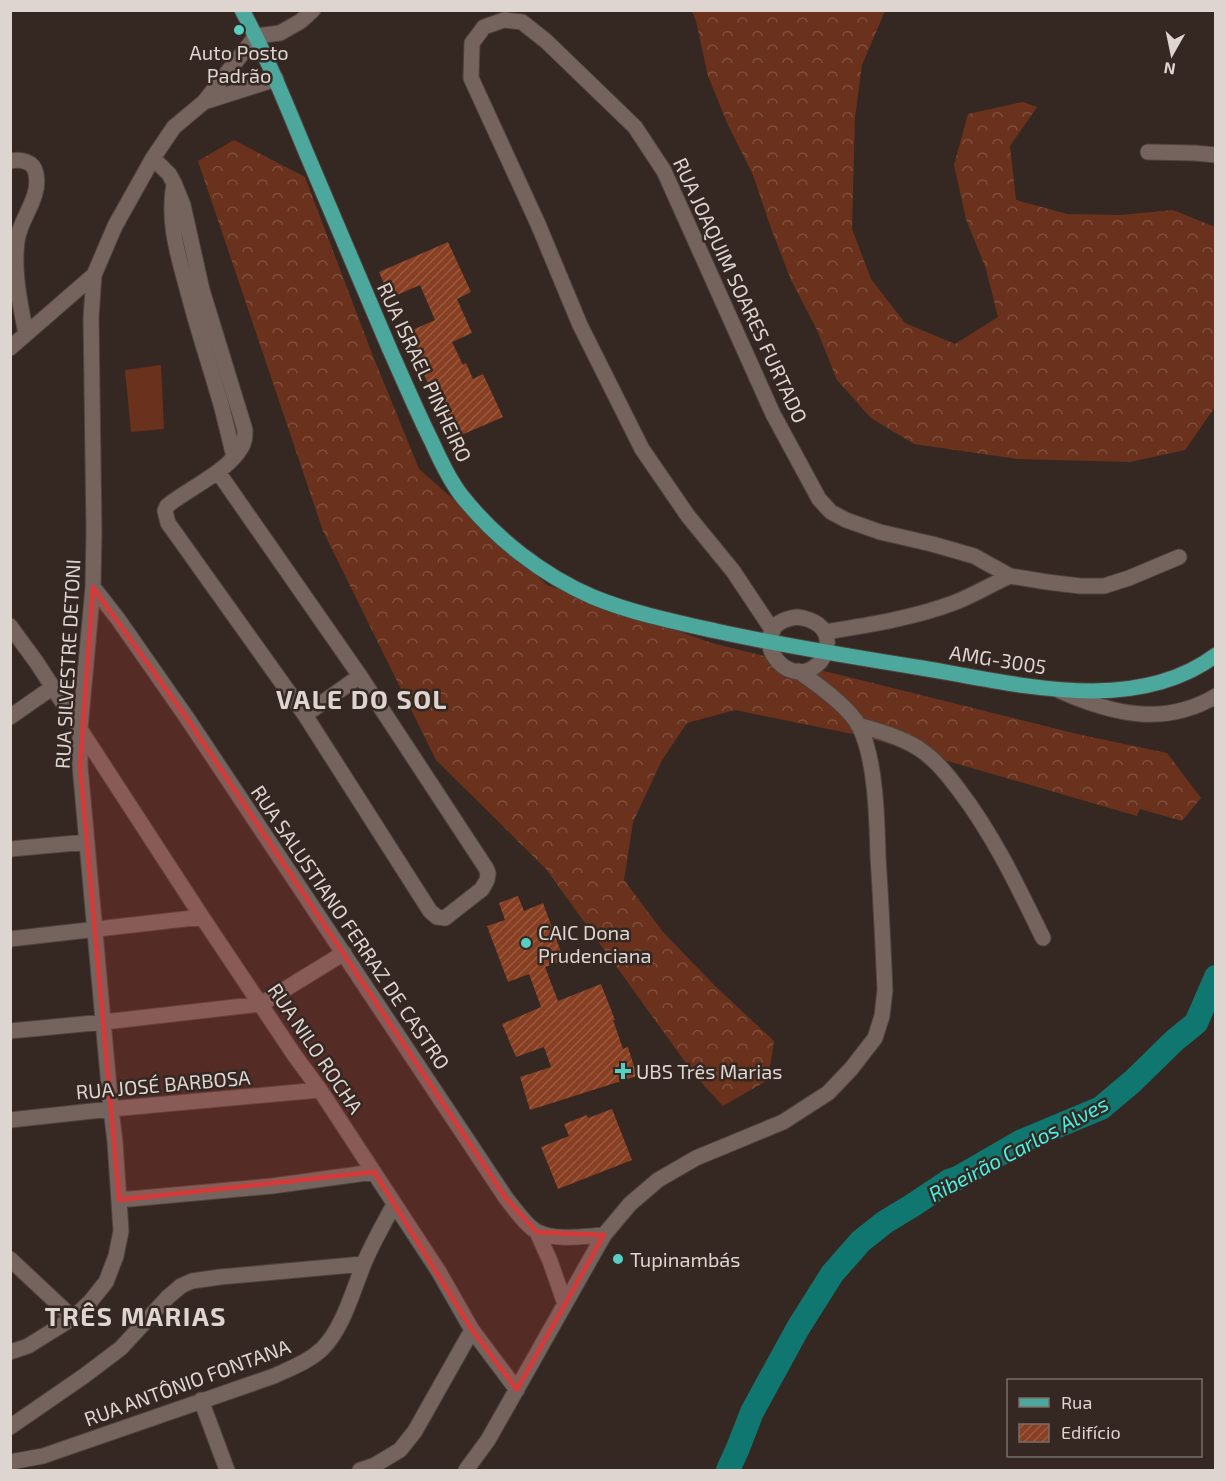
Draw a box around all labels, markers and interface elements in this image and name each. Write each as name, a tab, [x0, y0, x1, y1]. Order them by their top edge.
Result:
marker: Auto Posto Padrão	[232, 23, 246, 37]
north arrow	[1142, 24, 1202, 84]
place label: Auto Posto Padrão	[189, 40, 289, 87]
text: N	[1162, 59, 1177, 80]
street label: RUA JOAQUIM SOARES FURTADO	[669, 154, 813, 426]
street label: RUA ISRAEL PINHEIRO	[373, 278, 477, 466]
street label: RUA SILVESTRE DETONI	[50, 559, 84, 769]
street label: AMG-3005	[948, 640, 1048, 678]
district label: VALE DO SOL	[276, 683, 448, 714]
street label: RUA SALUSTIANO FERRAZ DE CASTRO	[247, 780, 455, 1074]
place label: CAIC Dona Prudenciana	[538, 920, 651, 967]
marker: CAIC Dona Prudenciana	[519, 936, 533, 950]
street label: RUA NILO ROCHA	[264, 978, 369, 1118]
place label: UBS Três Marias	[636, 1059, 782, 1083]
marker: UBS Três Marias	[614, 1062, 632, 1080]
street label: RUA JOSÉ BARBOSA	[75, 1064, 252, 1104]
water label: Ribeirão Carlos Alves	[924, 1090, 1112, 1206]
place label: Tupinambás	[630, 1247, 740, 1271]
marker: Tupinambás	[611, 1252, 625, 1266]
district label: TRÊS MARIAS	[45, 1300, 227, 1331]
street label: RUA ANTÔNIO FONTANA	[81, 1333, 294, 1430]
legend	[1007, 1379, 1202, 1457]
text: Rua	[1061, 1391, 1092, 1413]
text: Edifício	[1061, 1421, 1121, 1443]

